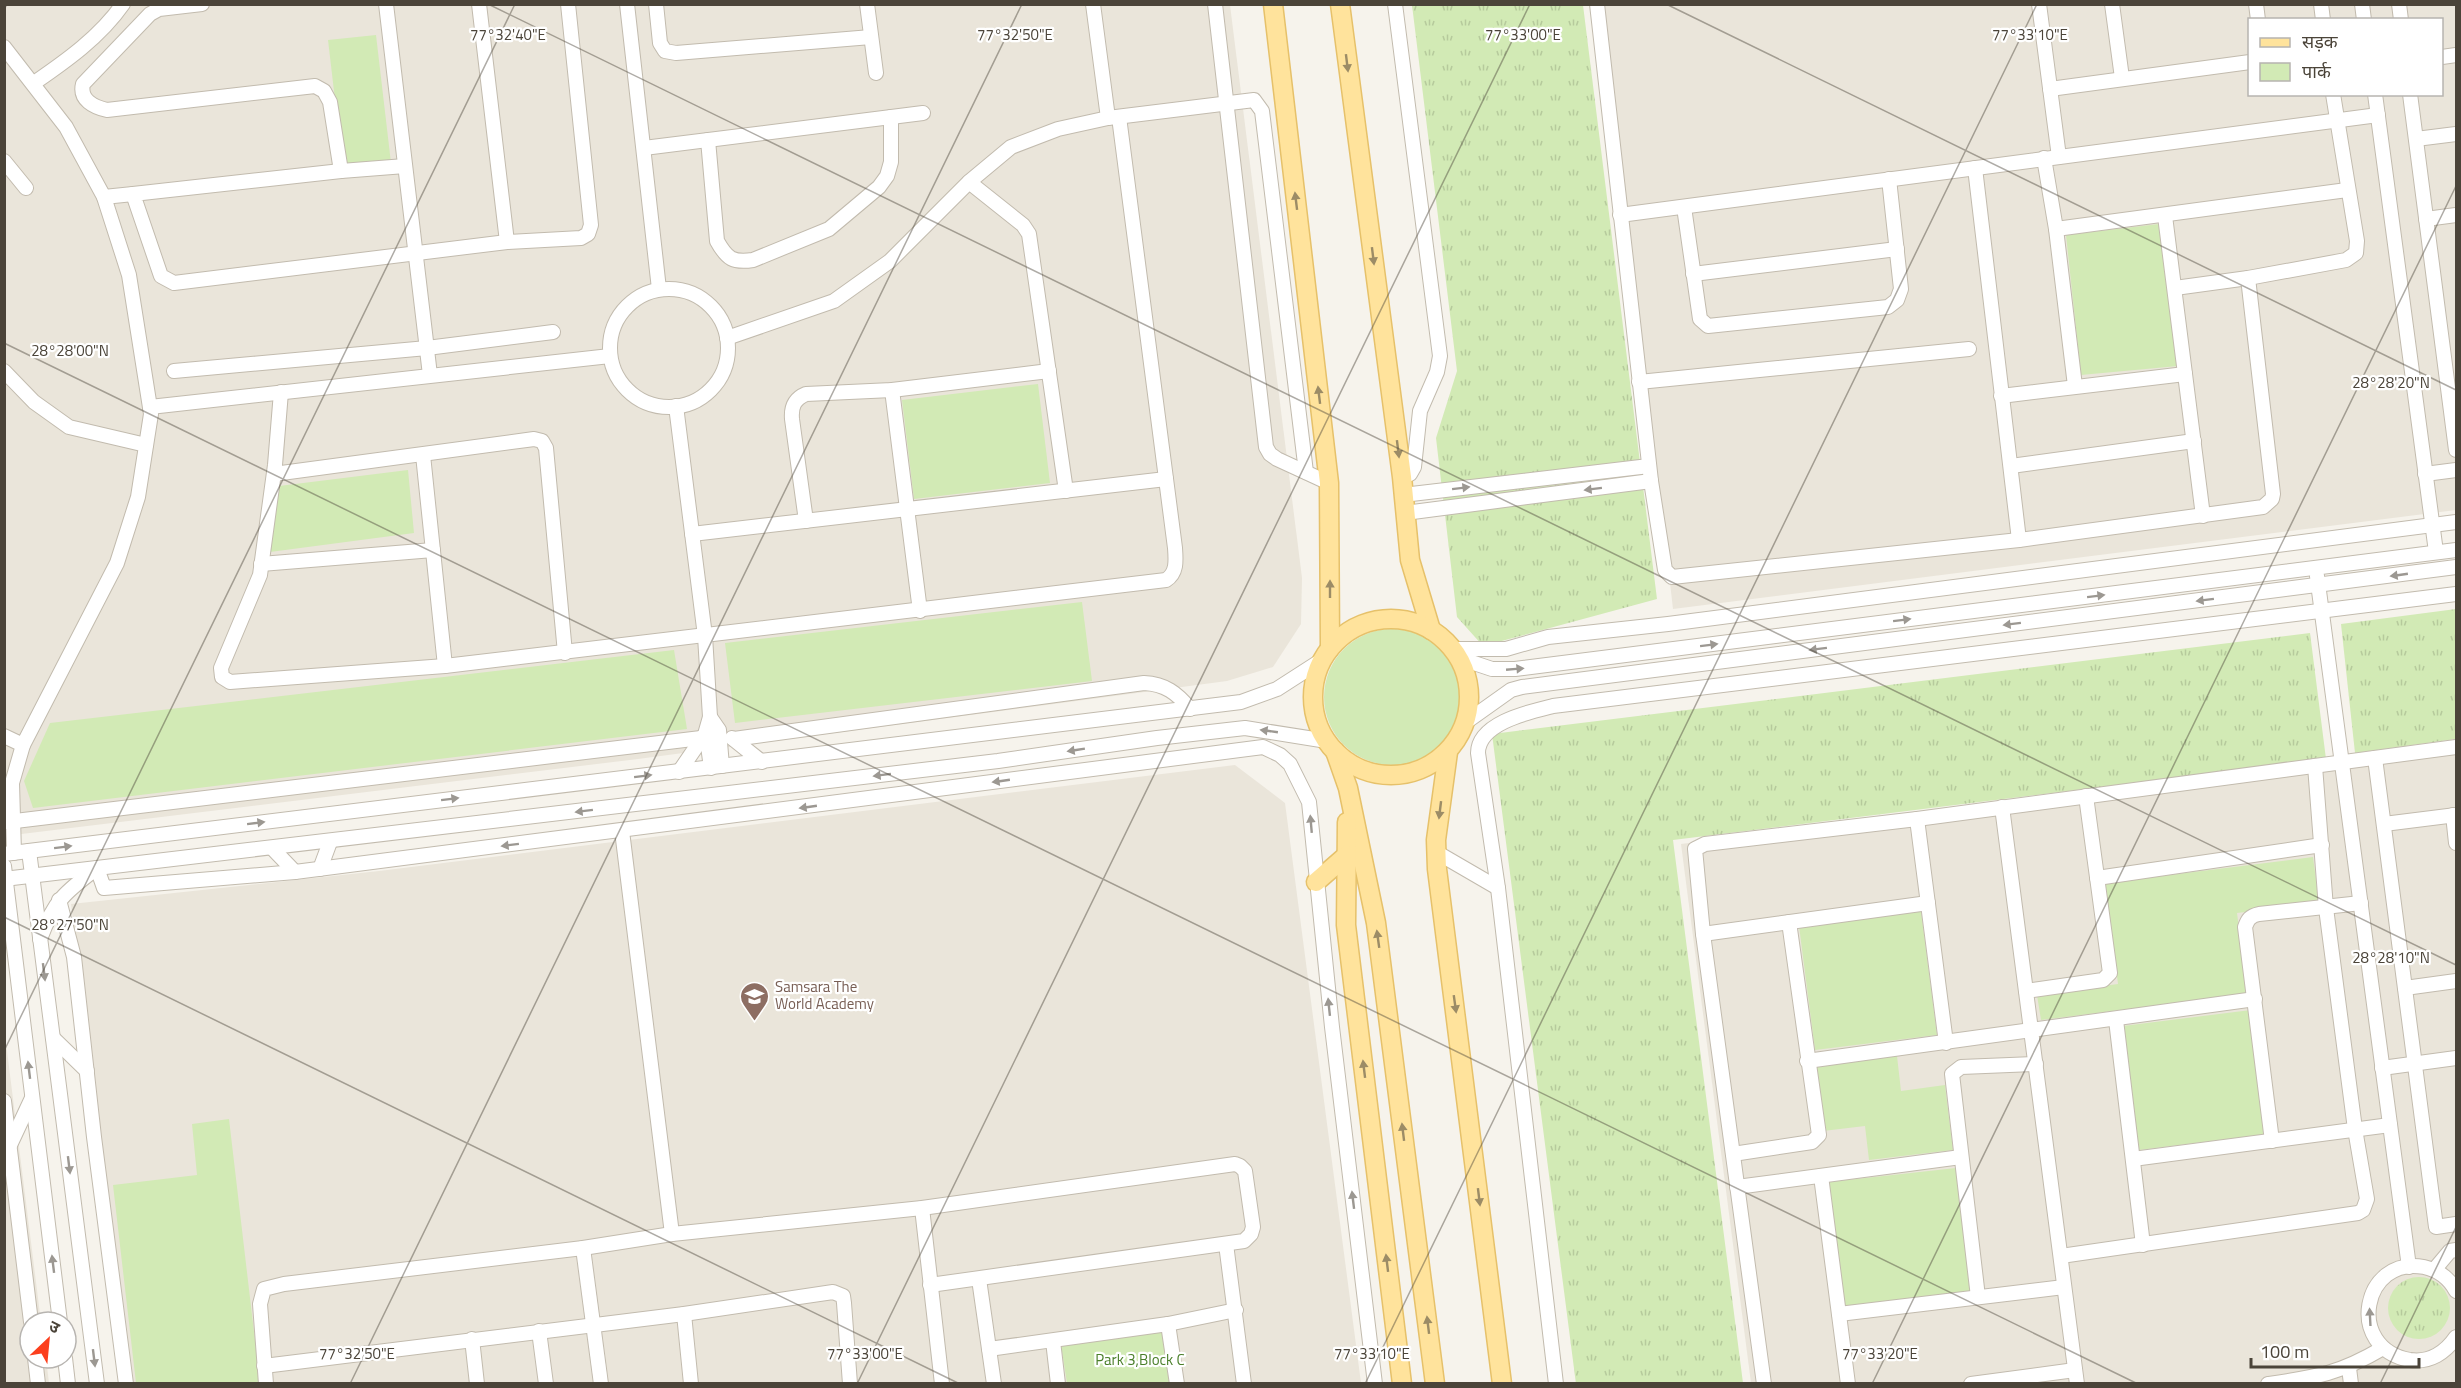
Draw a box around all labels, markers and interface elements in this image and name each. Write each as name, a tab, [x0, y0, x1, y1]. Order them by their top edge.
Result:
legend	[2248, 18, 2443, 96]
text: 77°32'40"E	[470, 23, 546, 46]
text: 77°32'50"E	[977, 23, 1053, 46]
text: 77°33'00"E	[1485, 23, 1561, 46]
text: 77°33'10"E	[1992, 23, 2068, 46]
text: सड़क	[2302, 28, 2339, 55]
one-way arrow	[1343, 53, 1352, 72]
text: पार्क	[2302, 58, 2332, 85]
one-way arrow	[1291, 192, 1301, 211]
one-way arrow	[1368, 246, 1377, 265]
text: 28°28'00"N	[31, 339, 109, 362]
text: 28°28'20"N	[2352, 371, 2430, 394]
one-way arrow	[1314, 386, 1324, 405]
one-way arrow	[1393, 440, 1403, 459]
one-way arrow	[1452, 483, 1471, 493]
one-way arrow	[1583, 484, 1602, 493]
one-way arrow	[2389, 570, 2408, 579]
one-way arrow	[1325, 580, 1335, 599]
one-way arrow	[2086, 591, 2105, 601]
one-way arrow	[2196, 595, 2215, 604]
one-way arrow	[1893, 616, 1912, 625]
one-way arrow	[2002, 620, 2021, 629]
one-way arrow	[1699, 640, 1718, 650]
one-way arrow	[1809, 644, 1828, 654]
one-way arrow	[1506, 664, 1525, 674]
one-way arrow	[1259, 726, 1278, 736]
one-way arrow	[1066, 745, 1085, 754]
one-way arrow	[634, 771, 653, 781]
one-way arrow	[873, 771, 892, 780]
one-way arrow	[991, 776, 1010, 785]
one-way arrow	[440, 795, 459, 804]
one-way arrow	[1436, 801, 1445, 820]
one-way arrow	[798, 802, 817, 811]
one-way arrow	[575, 807, 594, 816]
one-way arrow	[1306, 814, 1315, 833]
one-way arrow	[247, 818, 266, 828]
one-way arrow	[501, 841, 520, 850]
one-way arrow	[53, 842, 72, 852]
text: 28°27'50"N	[31, 913, 109, 936]
one-way arrow	[1374, 929, 1383, 948]
text: 28°28'10"N	[2352, 946, 2430, 969]
one-way arrow	[39, 962, 49, 981]
place label: Samsara The World Academy	[775, 975, 874, 1015]
school or university icon: Samsara The World Academy	[738, 980, 770, 1022]
one-way arrow	[1450, 994, 1459, 1013]
one-way arrow	[1325, 997, 1334, 1016]
one-way arrow	[1360, 1060, 1369, 1079]
one-way arrow	[24, 1061, 34, 1080]
one-way arrow	[1399, 1122, 1408, 1141]
one-way arrow	[64, 1156, 74, 1175]
one-way arrow	[1474, 1188, 1484, 1207]
one-way arrow	[1348, 1191, 1357, 1210]
one-way arrow	[1383, 1253, 1392, 1272]
one-way arrow	[48, 1254, 57, 1273]
one-way arrow	[2365, 1307, 2374, 1326]
north arrow	[18, 1310, 78, 1370]
text: उ	[45, 1314, 65, 1340]
one-way arrow	[1423, 1316, 1433, 1335]
scale bar	[2251, 1331, 2419, 1369]
text: 100 m	[2260, 1338, 2309, 1365]
text: 77°32'50"E	[319, 1342, 395, 1365]
text: 77°33'00"E	[827, 1342, 903, 1365]
text: 77°33'10"E	[1334, 1342, 1410, 1365]
text: 77°33'20"E	[1842, 1342, 1918, 1365]
park label: Park 3,Block C	[1095, 1348, 1185, 1371]
one-way arrow	[89, 1349, 98, 1368]

